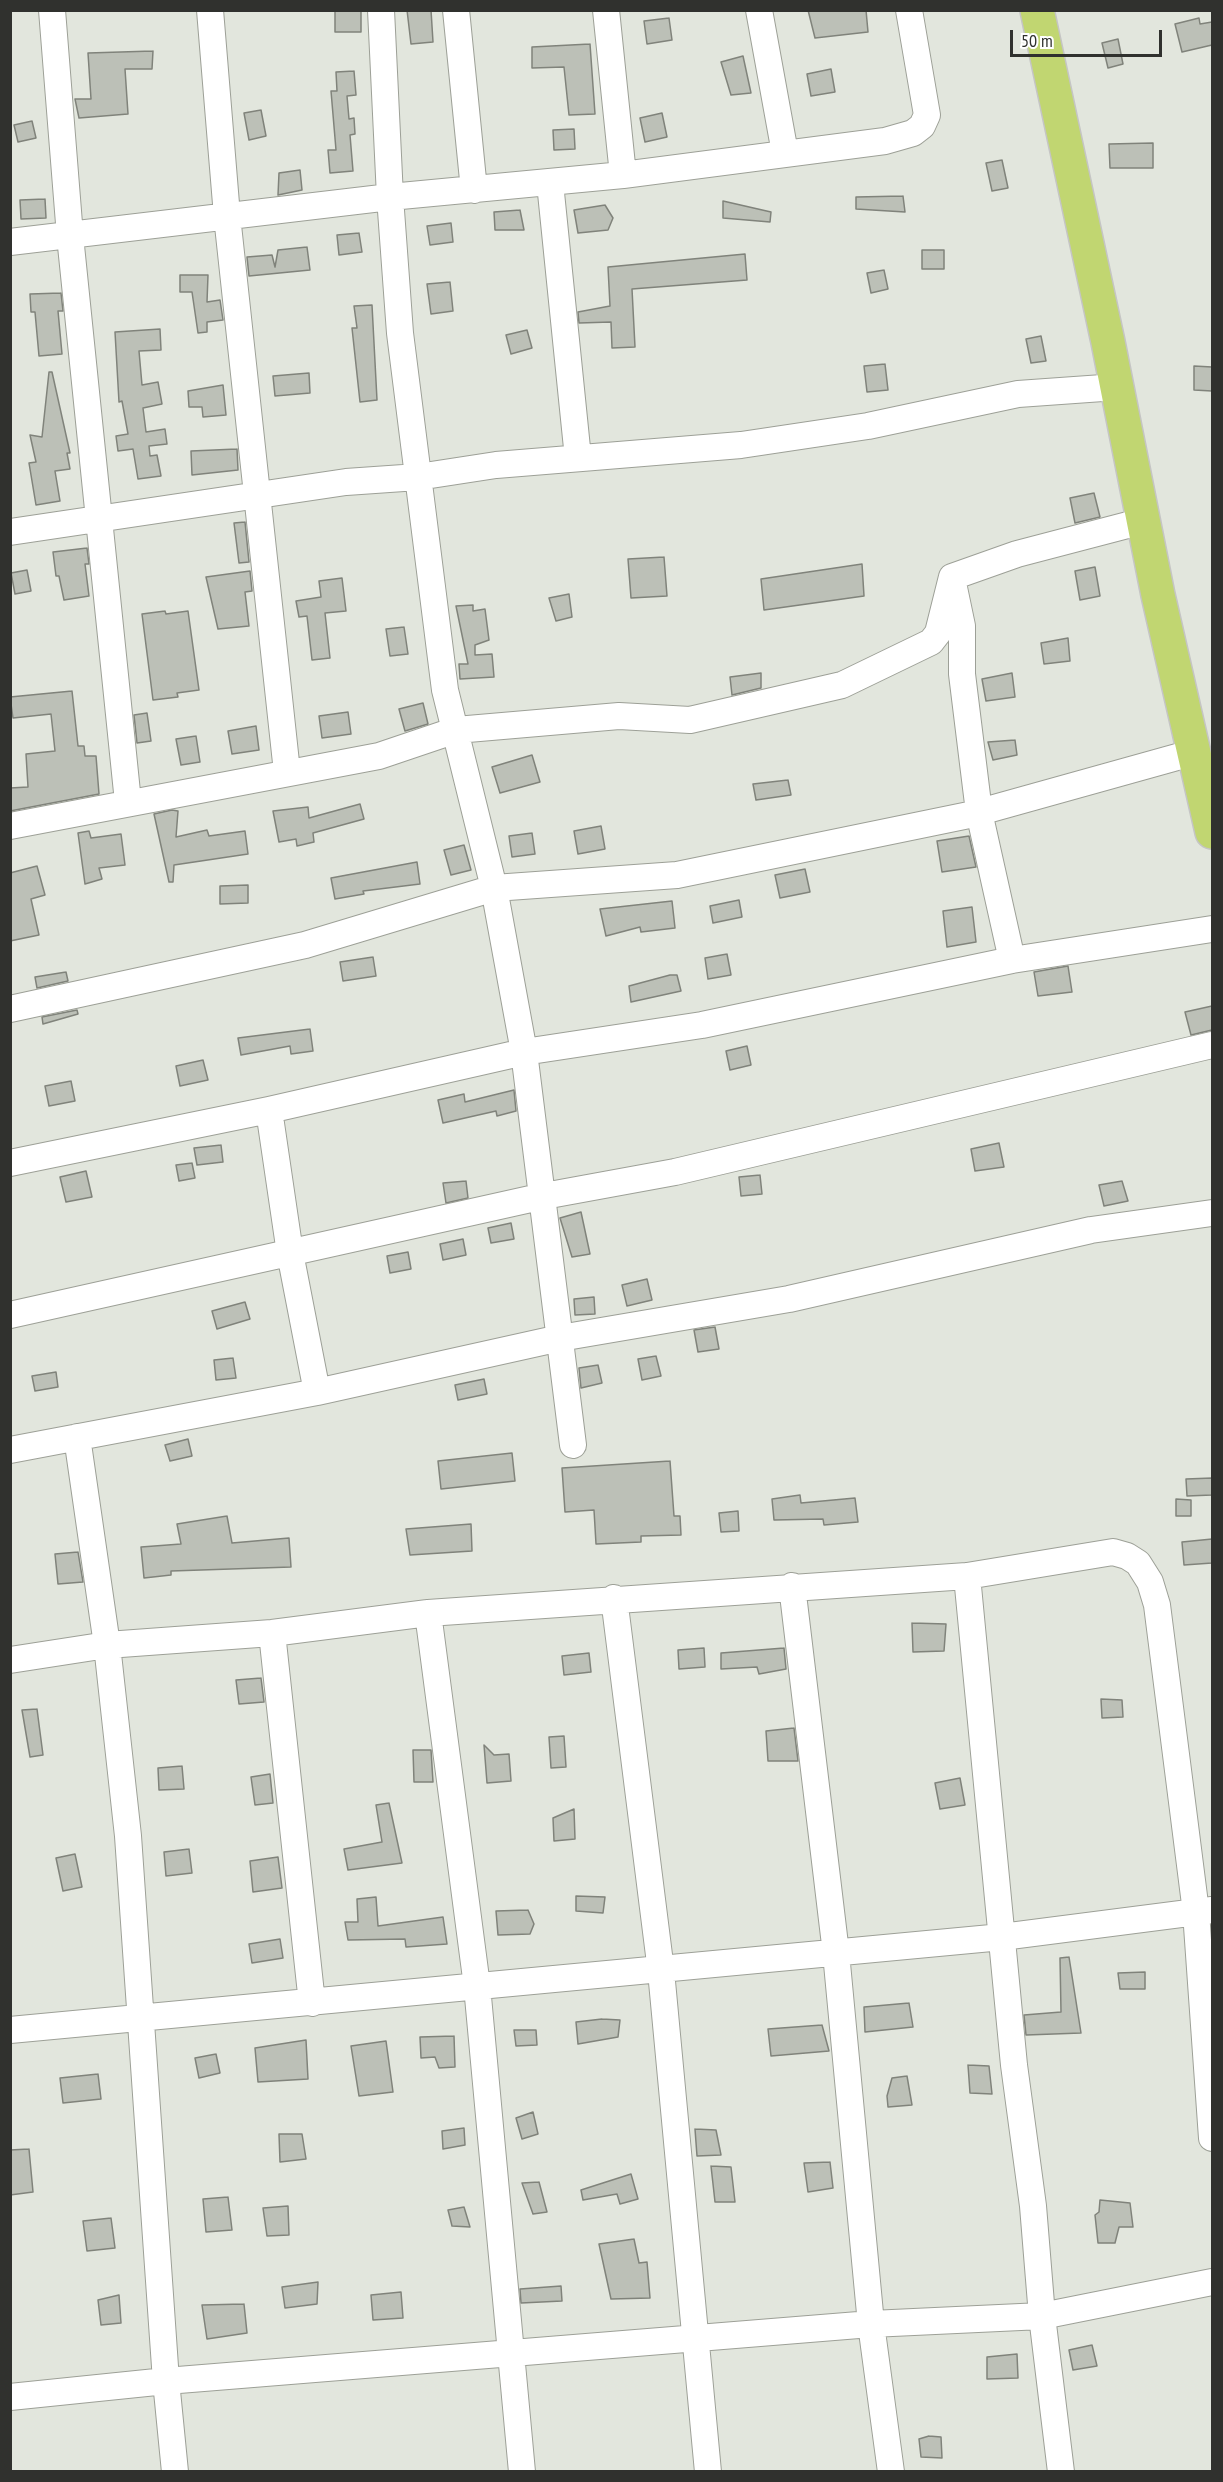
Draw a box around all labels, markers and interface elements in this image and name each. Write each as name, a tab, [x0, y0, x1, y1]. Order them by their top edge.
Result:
scale bar	[1013, 18, 1164, 56]
text: 50 m	[1021, 29, 1053, 52]

